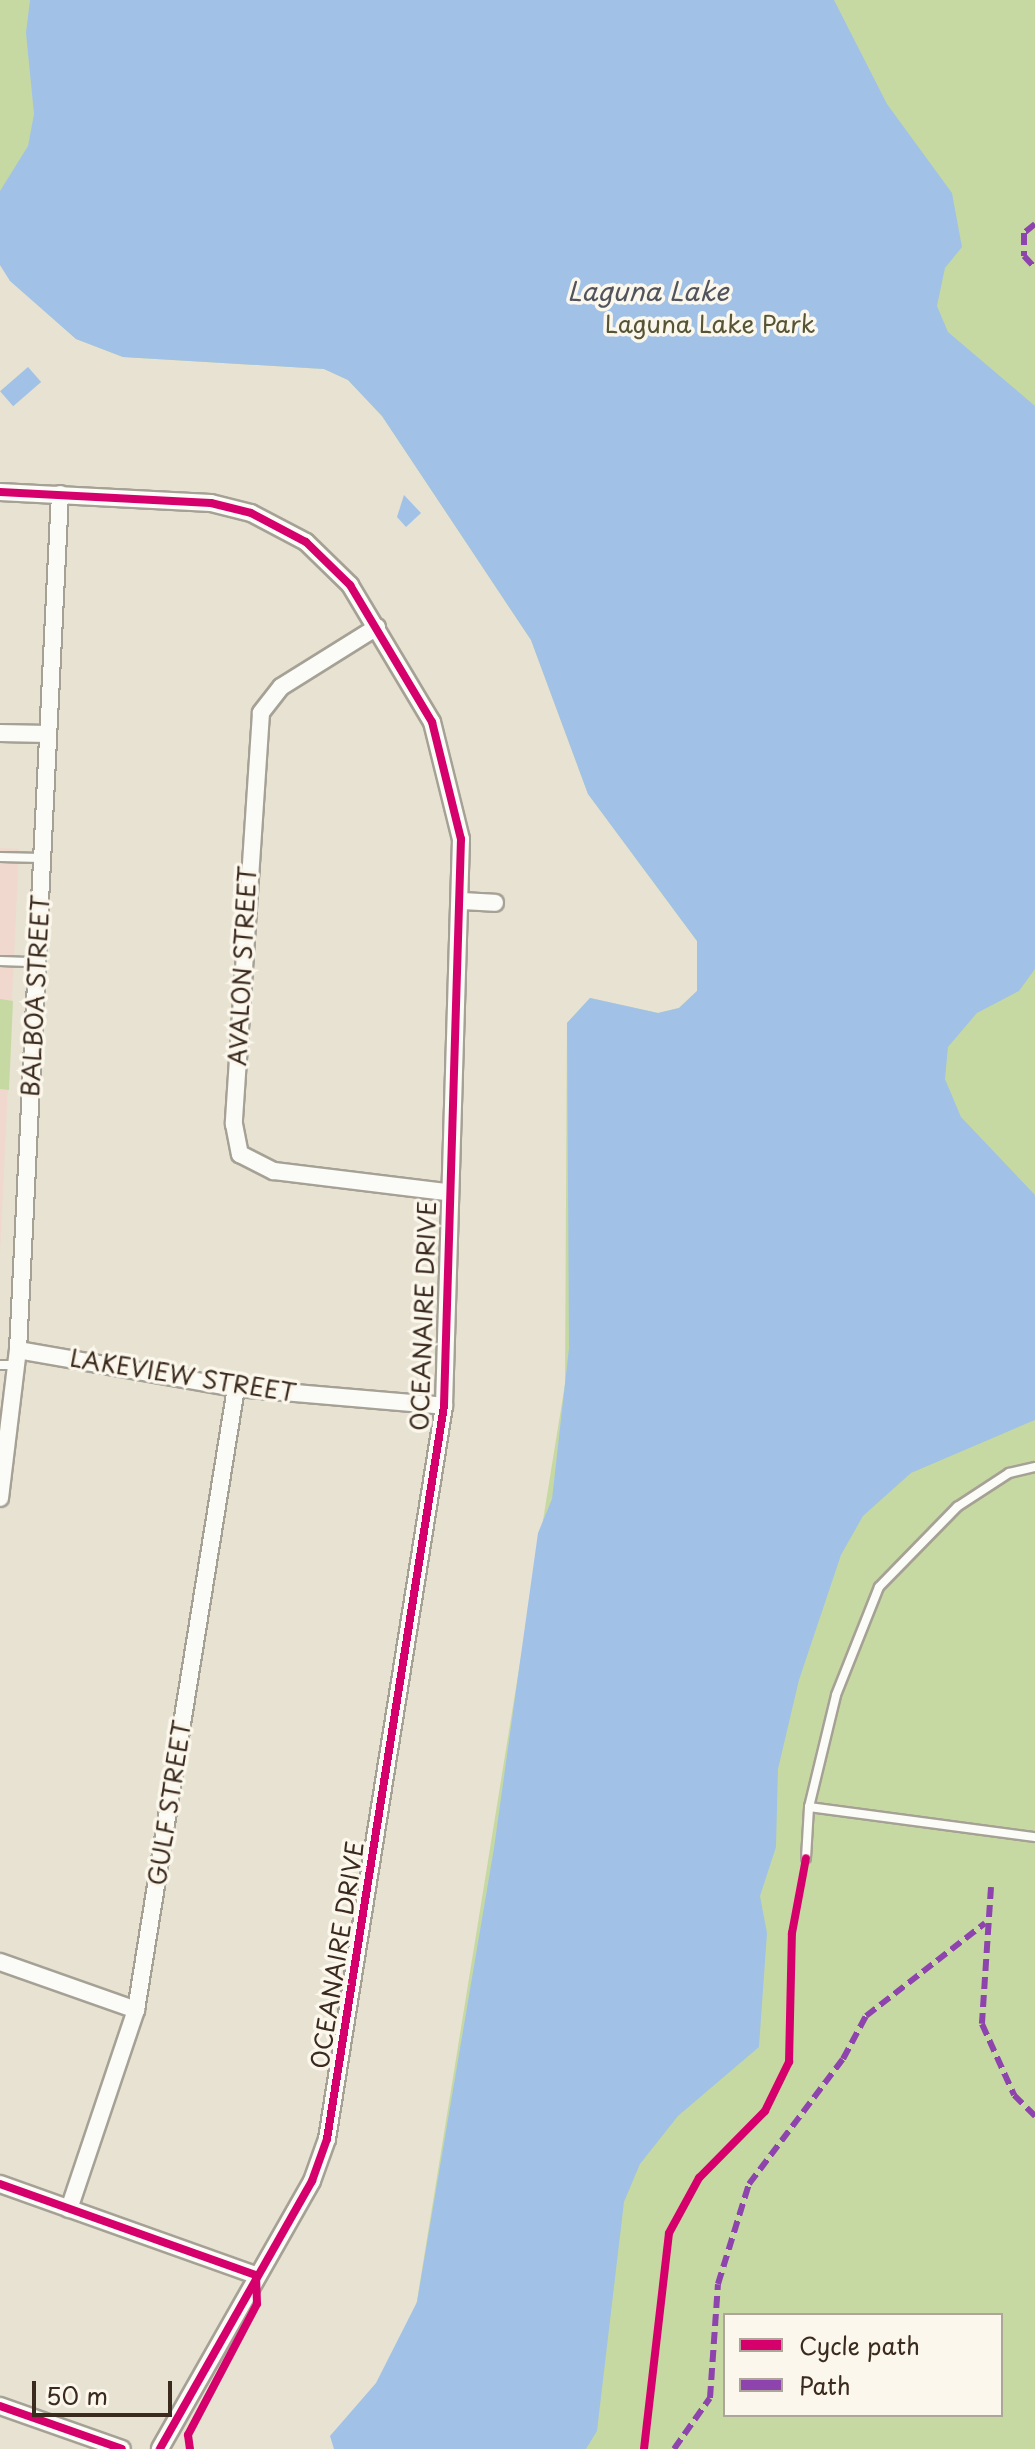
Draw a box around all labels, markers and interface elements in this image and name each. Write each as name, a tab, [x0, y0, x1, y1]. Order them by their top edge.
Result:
water label: Laguna Lake	[568, 275, 728, 307]
park label: Laguna Lake Park	[605, 310, 815, 338]
street label: AVALON STREET	[222, 864, 262, 1068]
street label: BALBOA STREET	[15, 893, 55, 1099]
street label: OCEANAIRE DRIVE	[405, 1201, 441, 1431]
street label: LAKEVIEW STREET	[68, 1343, 298, 1407]
street label: GULF STREET	[142, 1718, 196, 1888]
street label: OCEANAIRE DRIVE	[305, 1839, 369, 2071]
legend	[723, 2313, 1003, 2417]
text: Cycle path	[799, 2327, 920, 2363]
scale bar	[36, 2365, 176, 2415]
text: Path	[799, 2367, 851, 2403]
text: 50 m	[46, 2377, 108, 2413]

